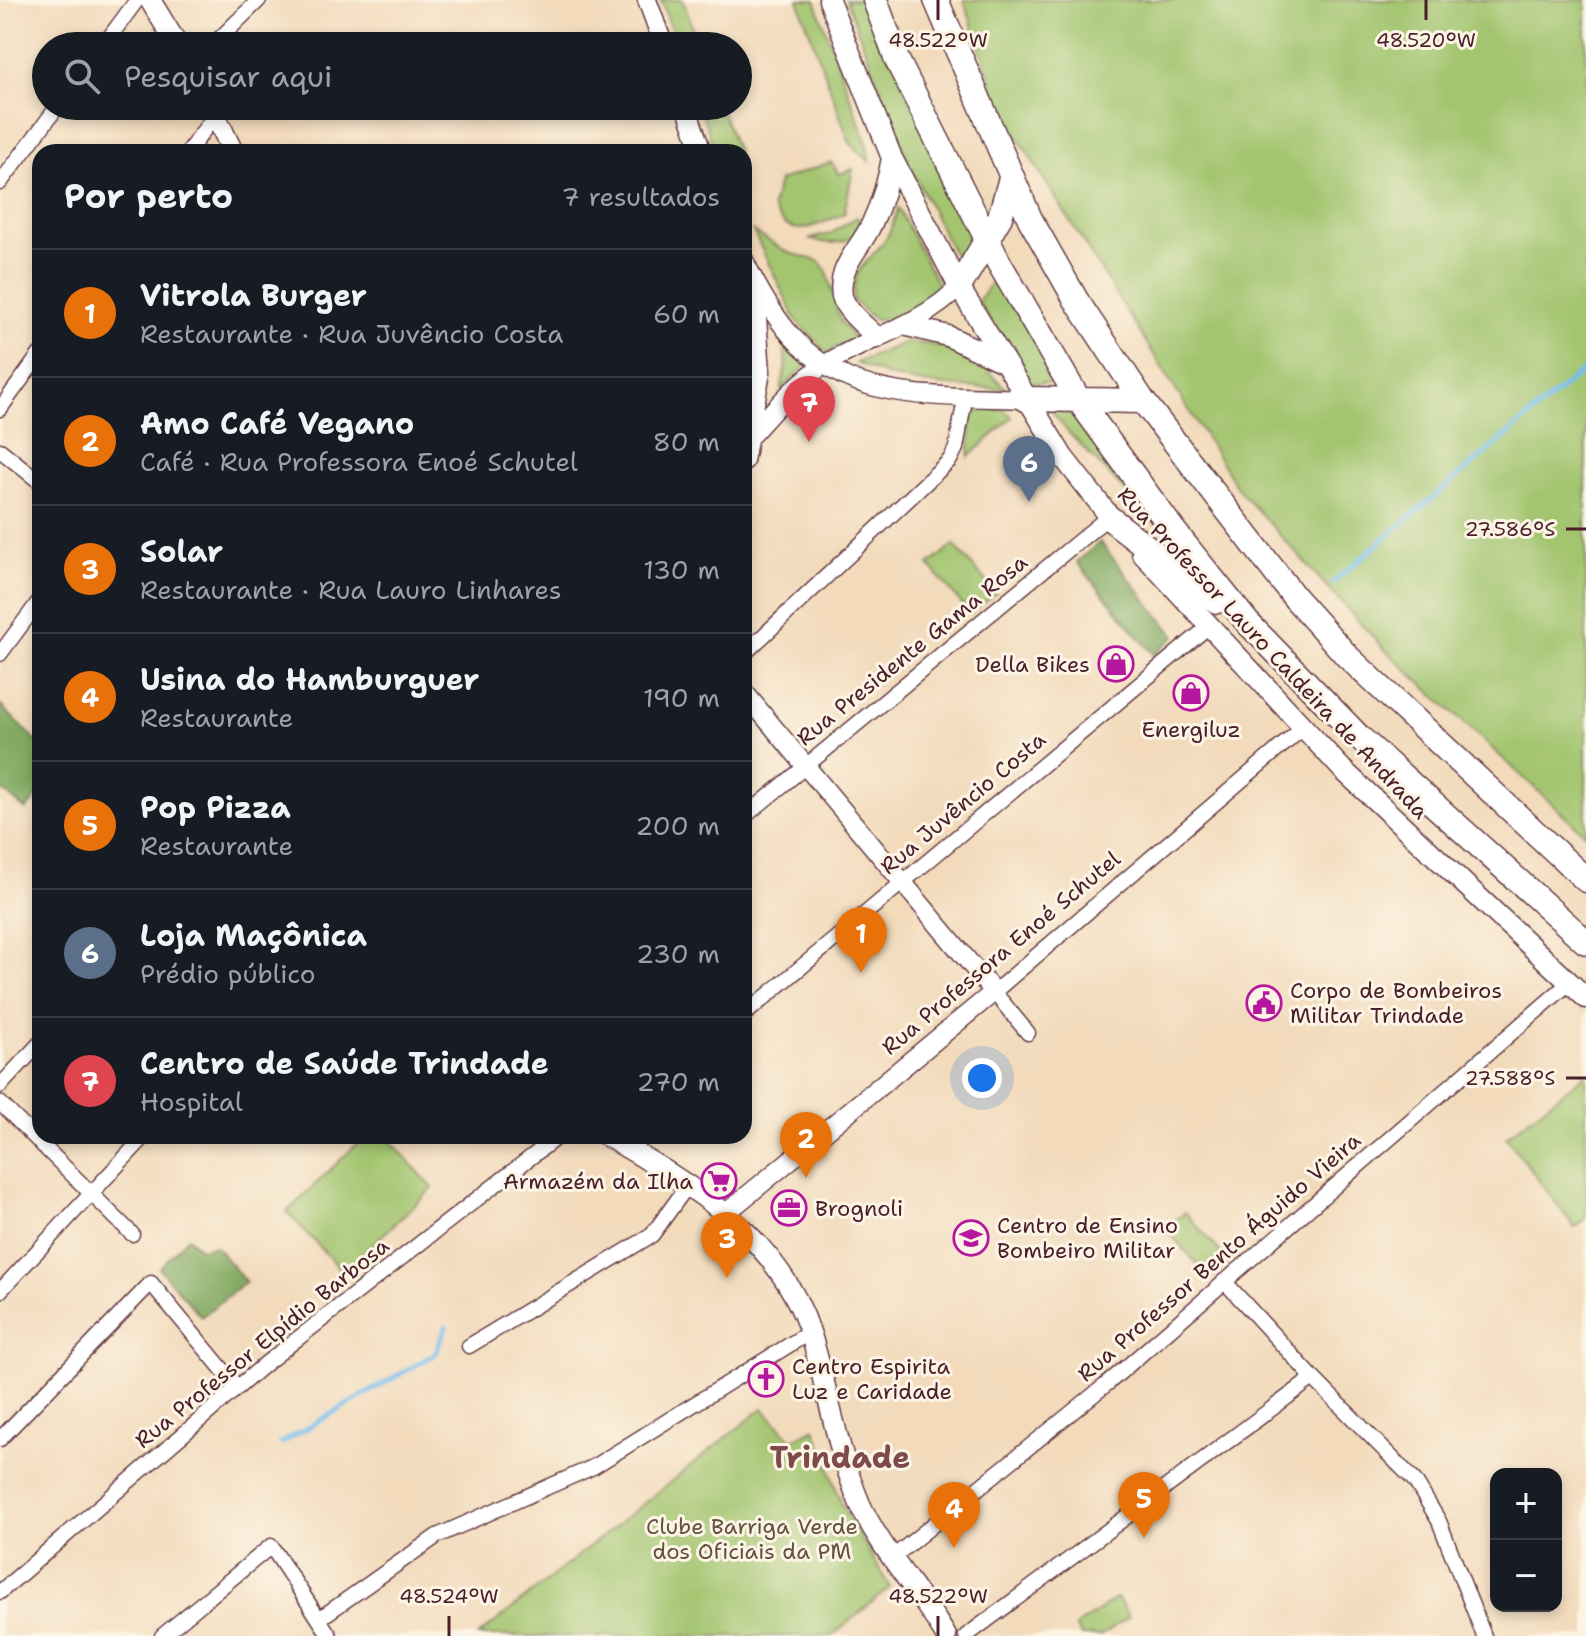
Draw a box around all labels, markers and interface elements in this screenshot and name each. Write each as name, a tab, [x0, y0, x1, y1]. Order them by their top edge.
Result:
text: 48.522°W	[888, 27, 988, 53]
text: 48.520°W	[1376, 27, 1476, 53]
search box	[32, 32, 752, 120]
icon: search	[60, 54, 104, 98]
text: Pesquisar aqui	[124, 56, 333, 97]
text: Por perto	[64, 173, 233, 219]
text: 7 resultados	[561, 179, 720, 214]
text: Vitrola Burger	[140, 275, 367, 316]
text: 1	[84, 296, 96, 331]
text: 60 m	[653, 296, 720, 331]
text: Restaurante · Rua Juvêncio Costa	[140, 316, 563, 351]
pin: 7	[783, 376, 835, 442]
text: Amo Café Vegano	[140, 403, 414, 444]
text: 2	[81, 424, 99, 459]
text: 80 m	[653, 424, 720, 459]
pin: 6	[1003, 436, 1055, 502]
text: Café · Rua Professora Enoé Schutel	[140, 444, 578, 479]
street label: Rua Professor Lauro Caldeira de Andrada	[1111, 481, 1435, 825]
text: 27.586°S	[1465, 516, 1555, 542]
text: Solar	[140, 531, 223, 572]
street label: Rua Presidente Gama Rosa	[791, 548, 1034, 752]
text: 3	[81, 552, 99, 587]
text: 130 m	[643, 552, 720, 587]
text: Restaurante · Rua Lauro Linhares	[140, 572, 562, 607]
shop icon: Della Bikes	[1097, 645, 1135, 683]
place label: Della Bikes	[975, 650, 1090, 679]
text: Usina do Hamburguer	[140, 659, 479, 700]
shop icon: Energiluz	[1172, 674, 1210, 712]
text: 4	[81, 680, 99, 715]
text: 190 m	[643, 680, 720, 715]
text: Restaurante	[140, 700, 293, 735]
place label: Energiluz	[1141, 715, 1241, 744]
street label: Rua Juvêncio Costa	[874, 725, 1052, 881]
text: Pop Pizza	[140, 787, 291, 828]
text: 5	[82, 808, 98, 843]
text: 200 m	[635, 808, 720, 843]
text: Restaurante	[140, 828, 293, 863]
street label: Rua Professora Enoé Schutel	[876, 844, 1127, 1061]
pin: 1	[835, 907, 887, 973]
text: Loja Maçônica	[140, 915, 367, 956]
text: 6	[81, 936, 99, 971]
text: 230 m	[636, 936, 720, 971]
text: Prédio público	[140, 956, 316, 991]
place label: Corpo de Bombeiros Militar Trindade	[1290, 976, 1502, 1030]
public building icon: Corpo de Bombeiros Militar Trindade	[1245, 984, 1283, 1022]
text: Centro de Saúde Trindade	[140, 1043, 549, 1084]
your location	[962, 1058, 1002, 1098]
text: 7	[81, 1064, 99, 1099]
text: 270 m	[637, 1064, 720, 1099]
text: 27.588°S	[1465, 1065, 1555, 1091]
text: Hospital	[140, 1084, 243, 1119]
pin: 2	[780, 1112, 832, 1178]
street label: Rua Professor Bento Águido Vieira	[1071, 1126, 1367, 1388]
supermarket icon: Armazém da Ilha	[700, 1162, 738, 1200]
place label: Armazém da Ilha	[503, 1167, 693, 1196]
office icon: Brognoli	[770, 1189, 808, 1227]
place label: Brognoli	[815, 1194, 903, 1223]
place label: Centro de Ensino Bombeiro Militar	[997, 1211, 1178, 1265]
pin: 3	[701, 1212, 753, 1278]
school or university icon: Centro de Ensino Bombeiro Militar	[952, 1219, 990, 1257]
street label: Rua Professor Elpídio Barbosa	[129, 1231, 395, 1455]
place label: Centro Espirita Luz e Caridade	[792, 1352, 952, 1406]
church icon: Centro Espirita Luz e Caridade	[747, 1360, 785, 1398]
district label: Trindade	[770, 1437, 910, 1478]
map controls	[1490, 1468, 1562, 1612]
button: +	[1490, 1468, 1562, 1540]
pin: 5	[1118, 1472, 1170, 1538]
pin: 4	[928, 1482, 980, 1548]
park label: Clube Barriga Verde dos Oficiais da PM	[646, 1512, 858, 1566]
button: −	[1490, 1540, 1562, 1612]
text: 48.524°W	[399, 1583, 499, 1609]
text: 48.522°W	[888, 1583, 988, 1609]

